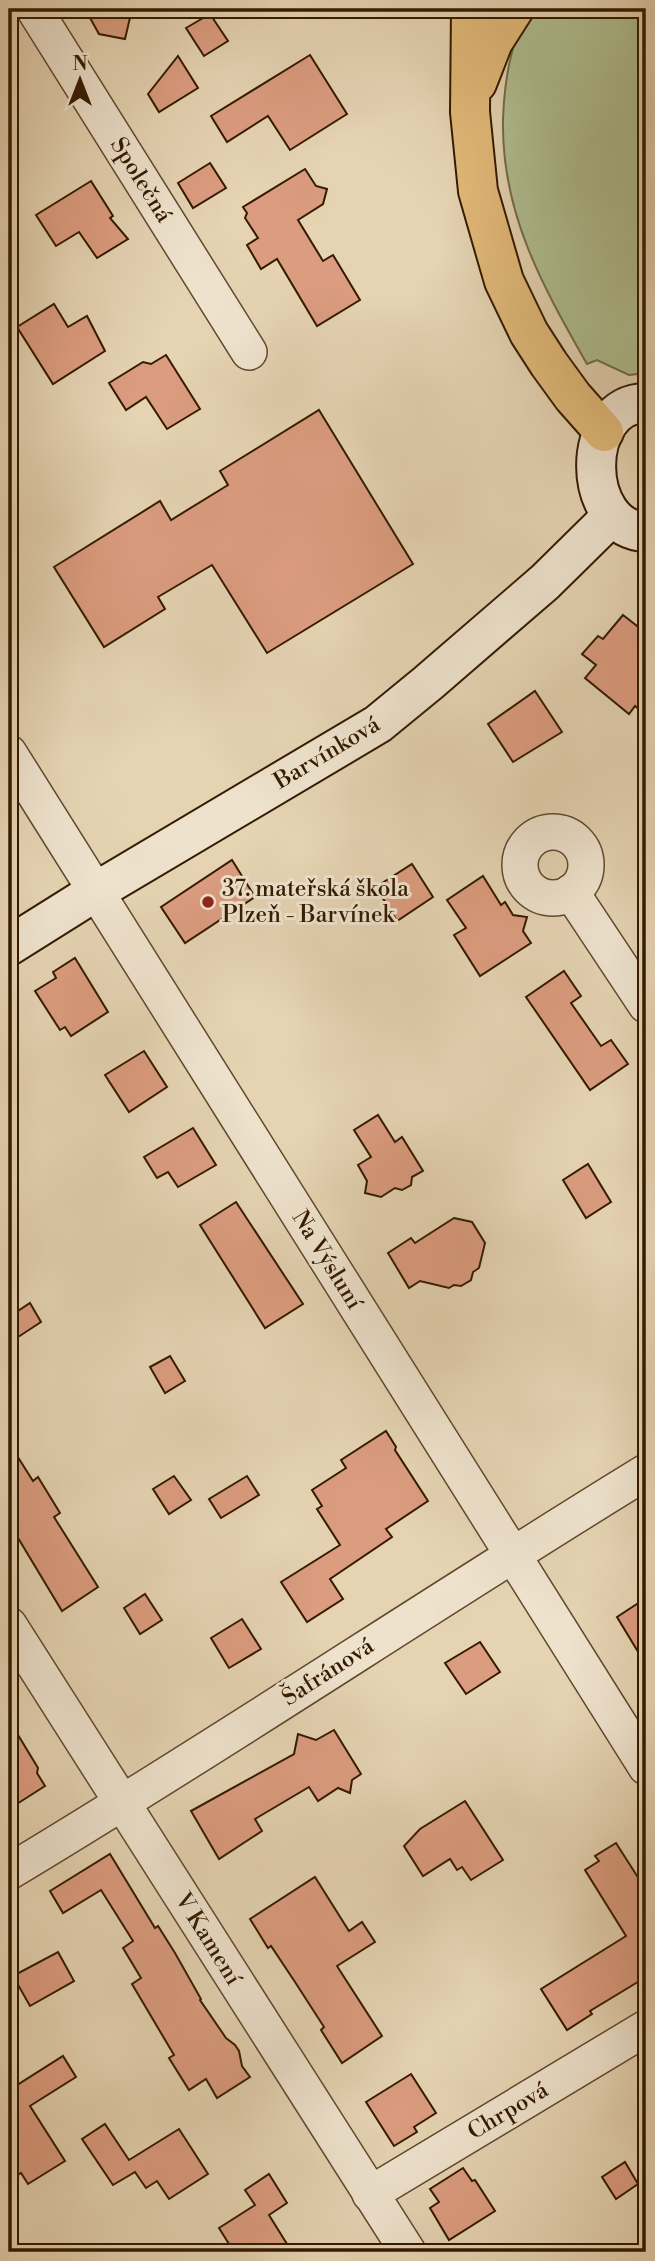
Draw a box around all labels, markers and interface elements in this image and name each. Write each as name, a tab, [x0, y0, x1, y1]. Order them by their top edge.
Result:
north arrow	[46, 46, 116, 116]
text: N	[72, 52, 88, 76]
street label: Společná	[104, 132, 178, 228]
street label: Barvínková	[268, 710, 385, 796]
place label: 37. mateřská škola Plzeň - Barvínek	[222, 875, 409, 929]
marker: 37. mateřská škola Plzeň - Barvínek	[200, 894, 216, 910]
street label: Na Výsluní	[286, 1205, 369, 1316]
street label: Šafránová	[275, 1629, 379, 1712]
street label: V Kamení	[168, 1887, 248, 1992]
street label: Chrpová	[463, 2076, 554, 2146]

